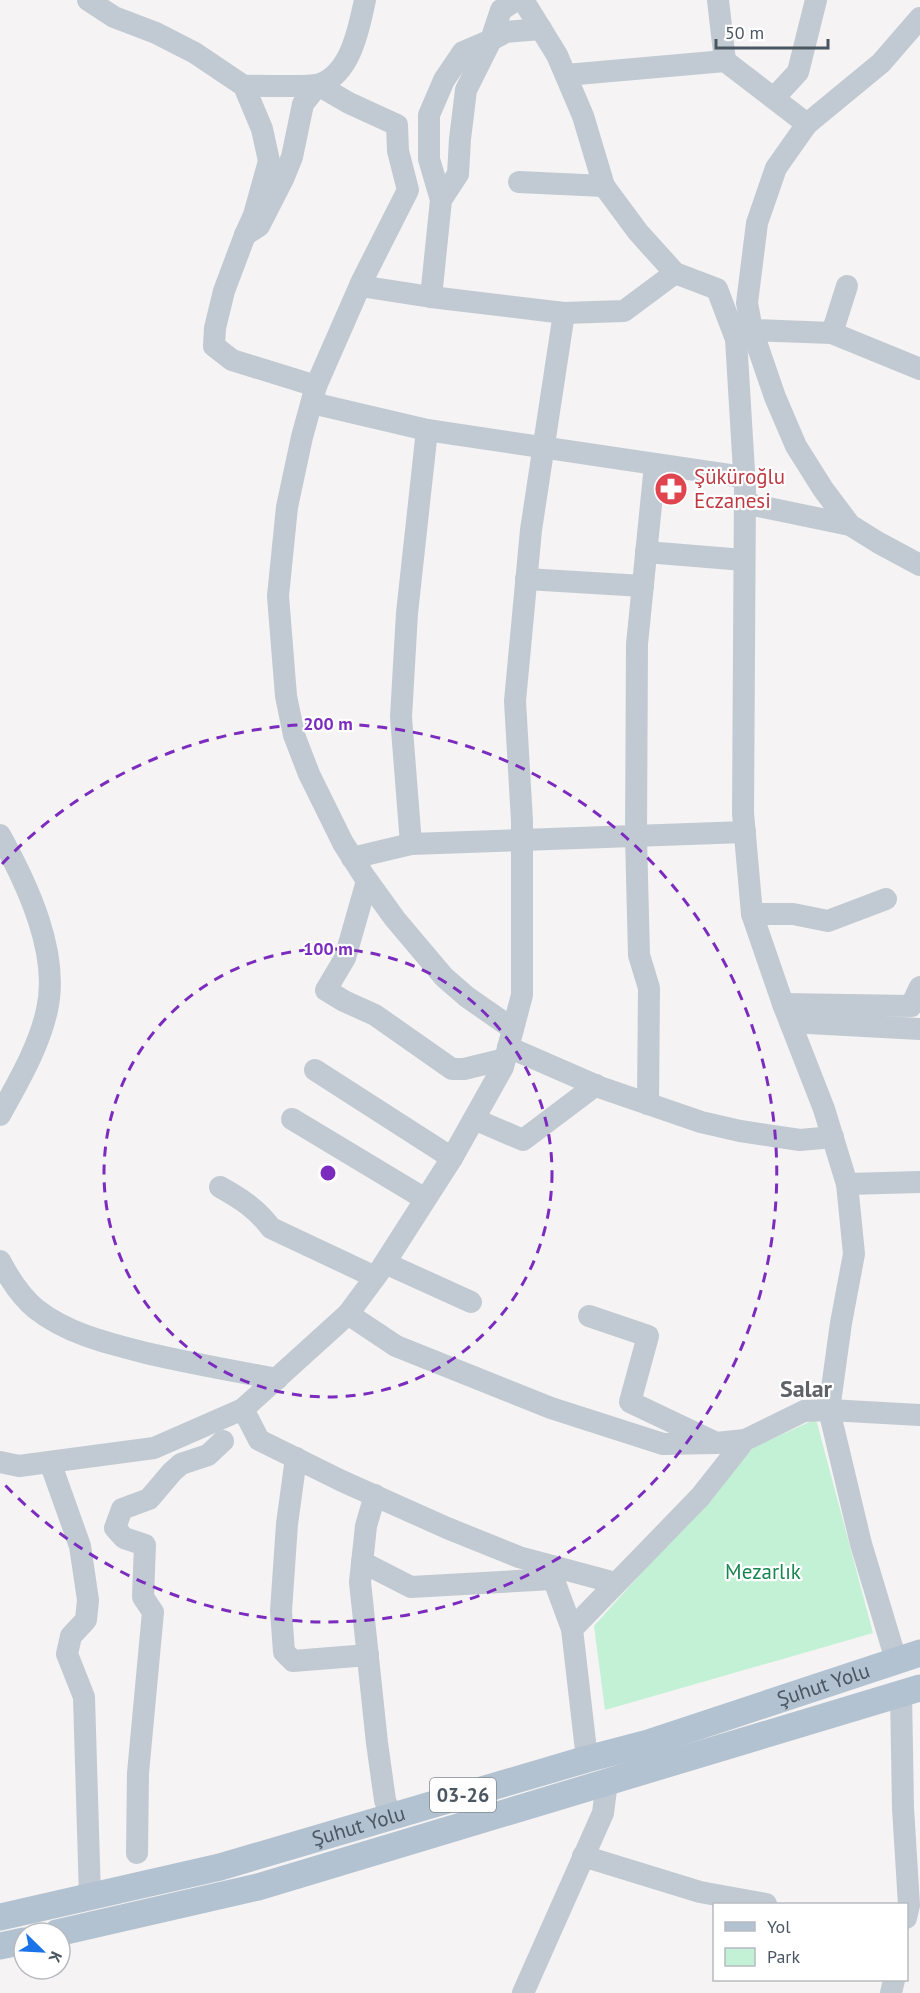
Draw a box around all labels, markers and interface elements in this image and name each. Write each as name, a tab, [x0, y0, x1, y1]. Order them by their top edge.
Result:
scale bar	[716, 12, 828, 50]
text: 50 m	[725, 21, 764, 44]
place label: Şüküroğlu Eczanesi	[694, 463, 785, 514]
pharmacy icon: Şüküroğlu Eczanesi	[653, 471, 689, 507]
text: 200 m	[303, 712, 353, 735]
text: 100 m	[303, 937, 353, 960]
centre of rings	[318, 1163, 338, 1183]
district label: Salar	[780, 1373, 833, 1404]
park label: Mezarlık	[725, 1558, 801, 1585]
street label: Şuhut Yolu	[773, 1657, 873, 1712]
road number: 03-26	[430, 1778, 496, 1812]
street label: Şuhut Yolu	[308, 1799, 408, 1852]
legend	[713, 1903, 908, 1981]
text: Yol	[767, 1915, 791, 1938]
north arrow	[12, 1921, 72, 1981]
text: Park	[767, 1945, 800, 1968]
text: K	[45, 1949, 67, 1966]

